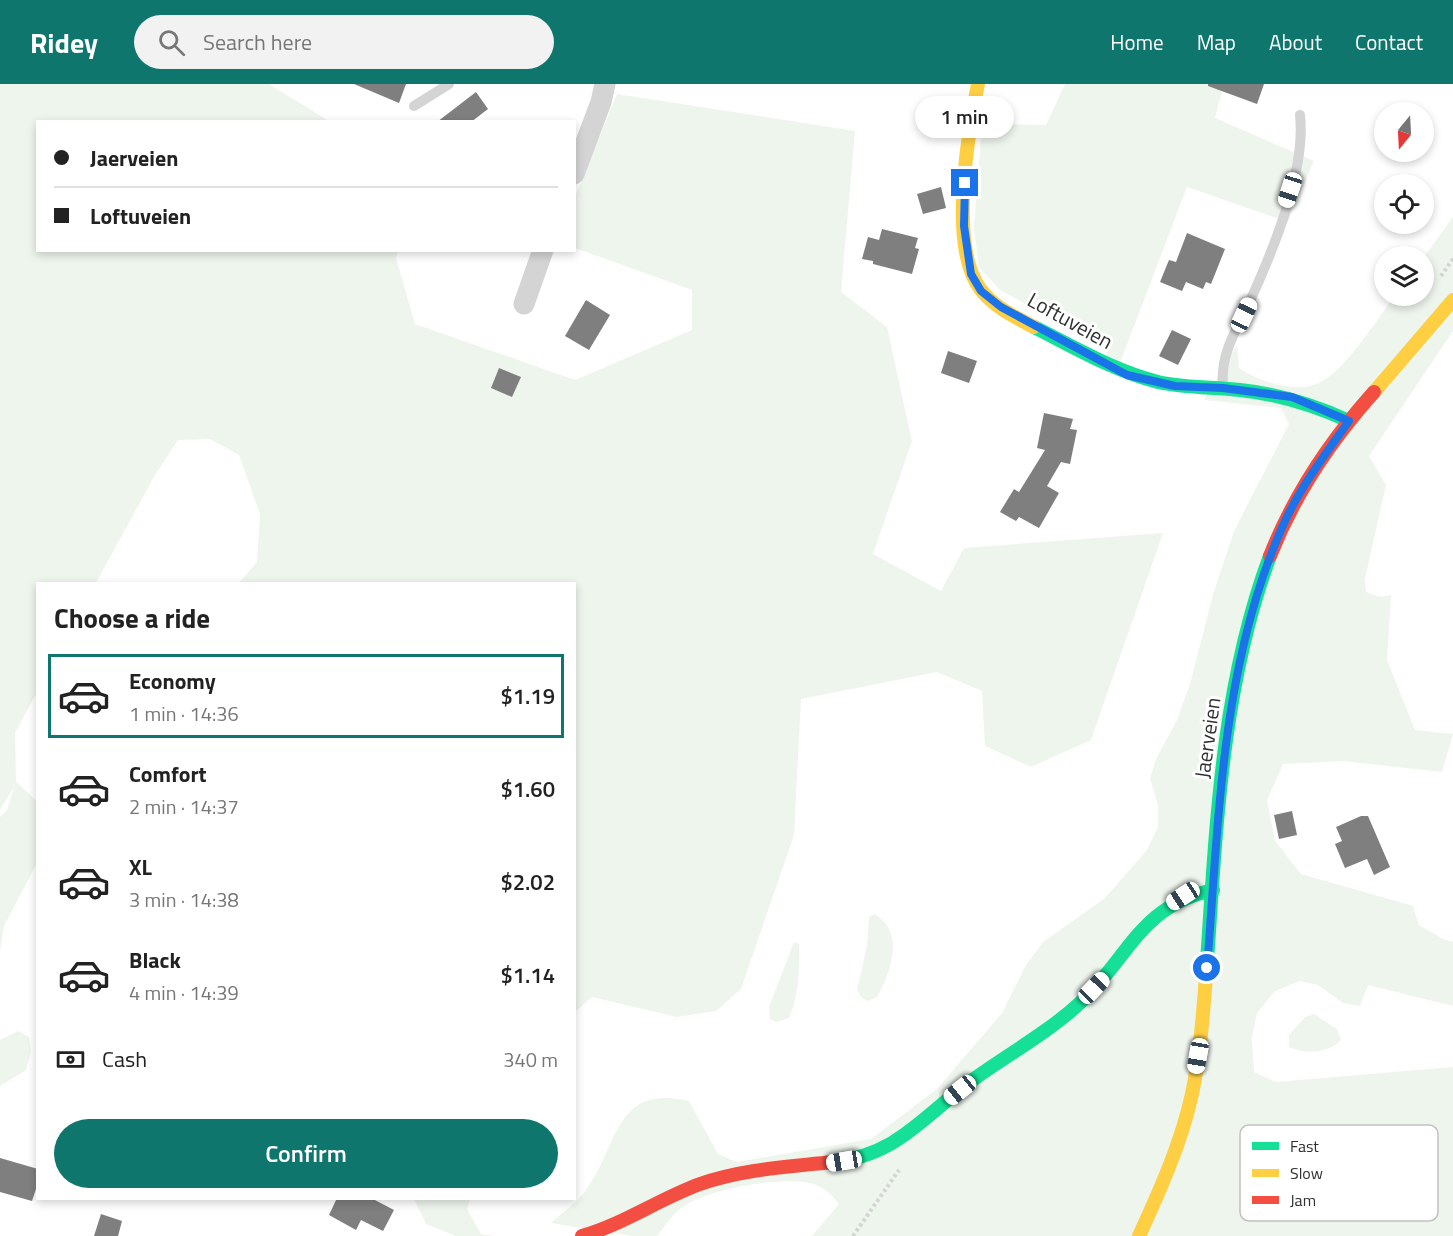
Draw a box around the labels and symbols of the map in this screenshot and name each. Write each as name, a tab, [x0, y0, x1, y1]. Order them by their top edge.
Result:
callout: 1 min	[916, 96, 1014, 138]
north arrow	[1374, 102, 1434, 162]
route end	[951, 169, 978, 196]
car	[1276, 170, 1304, 210]
street label: Loftuveien	[1022, 283, 1119, 357]
car	[1228, 295, 1260, 335]
street label: Jaerveien	[1185, 695, 1229, 780]
car	[1163, 879, 1203, 913]
route start	[1193, 954, 1220, 981]
car	[1075, 969, 1113, 1007]
car	[1186, 1037, 1210, 1075]
car	[940, 1072, 980, 1108]
legend	[1240, 1125, 1438, 1221]
text: Fast	[1290, 1134, 1319, 1158]
car	[825, 1149, 863, 1173]
text: Slow	[1290, 1161, 1323, 1185]
text: Jam	[1290, 1188, 1316, 1212]

